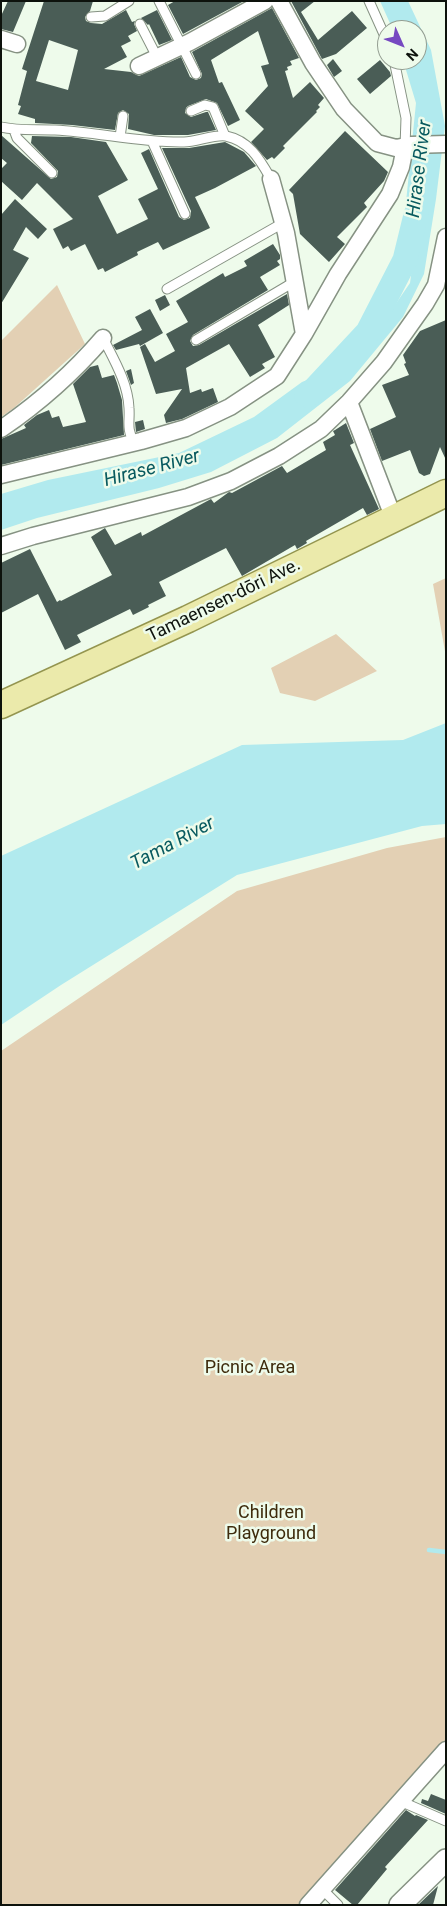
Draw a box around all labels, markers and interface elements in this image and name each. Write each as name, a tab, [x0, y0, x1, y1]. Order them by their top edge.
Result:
north arrow	[377, 20, 427, 70]
text: N	[403, 46, 421, 64]
water label: Hirase River	[403, 119, 437, 219]
water label: Hirase River	[102, 445, 202, 493]
street label: Tamaensen-dōri Ave.	[144, 554, 304, 648]
water label: Tama River	[127, 812, 219, 876]
park label: Picnic Area	[205, 1357, 295, 1379]
park label: Children Playground	[226, 1502, 316, 1545]

